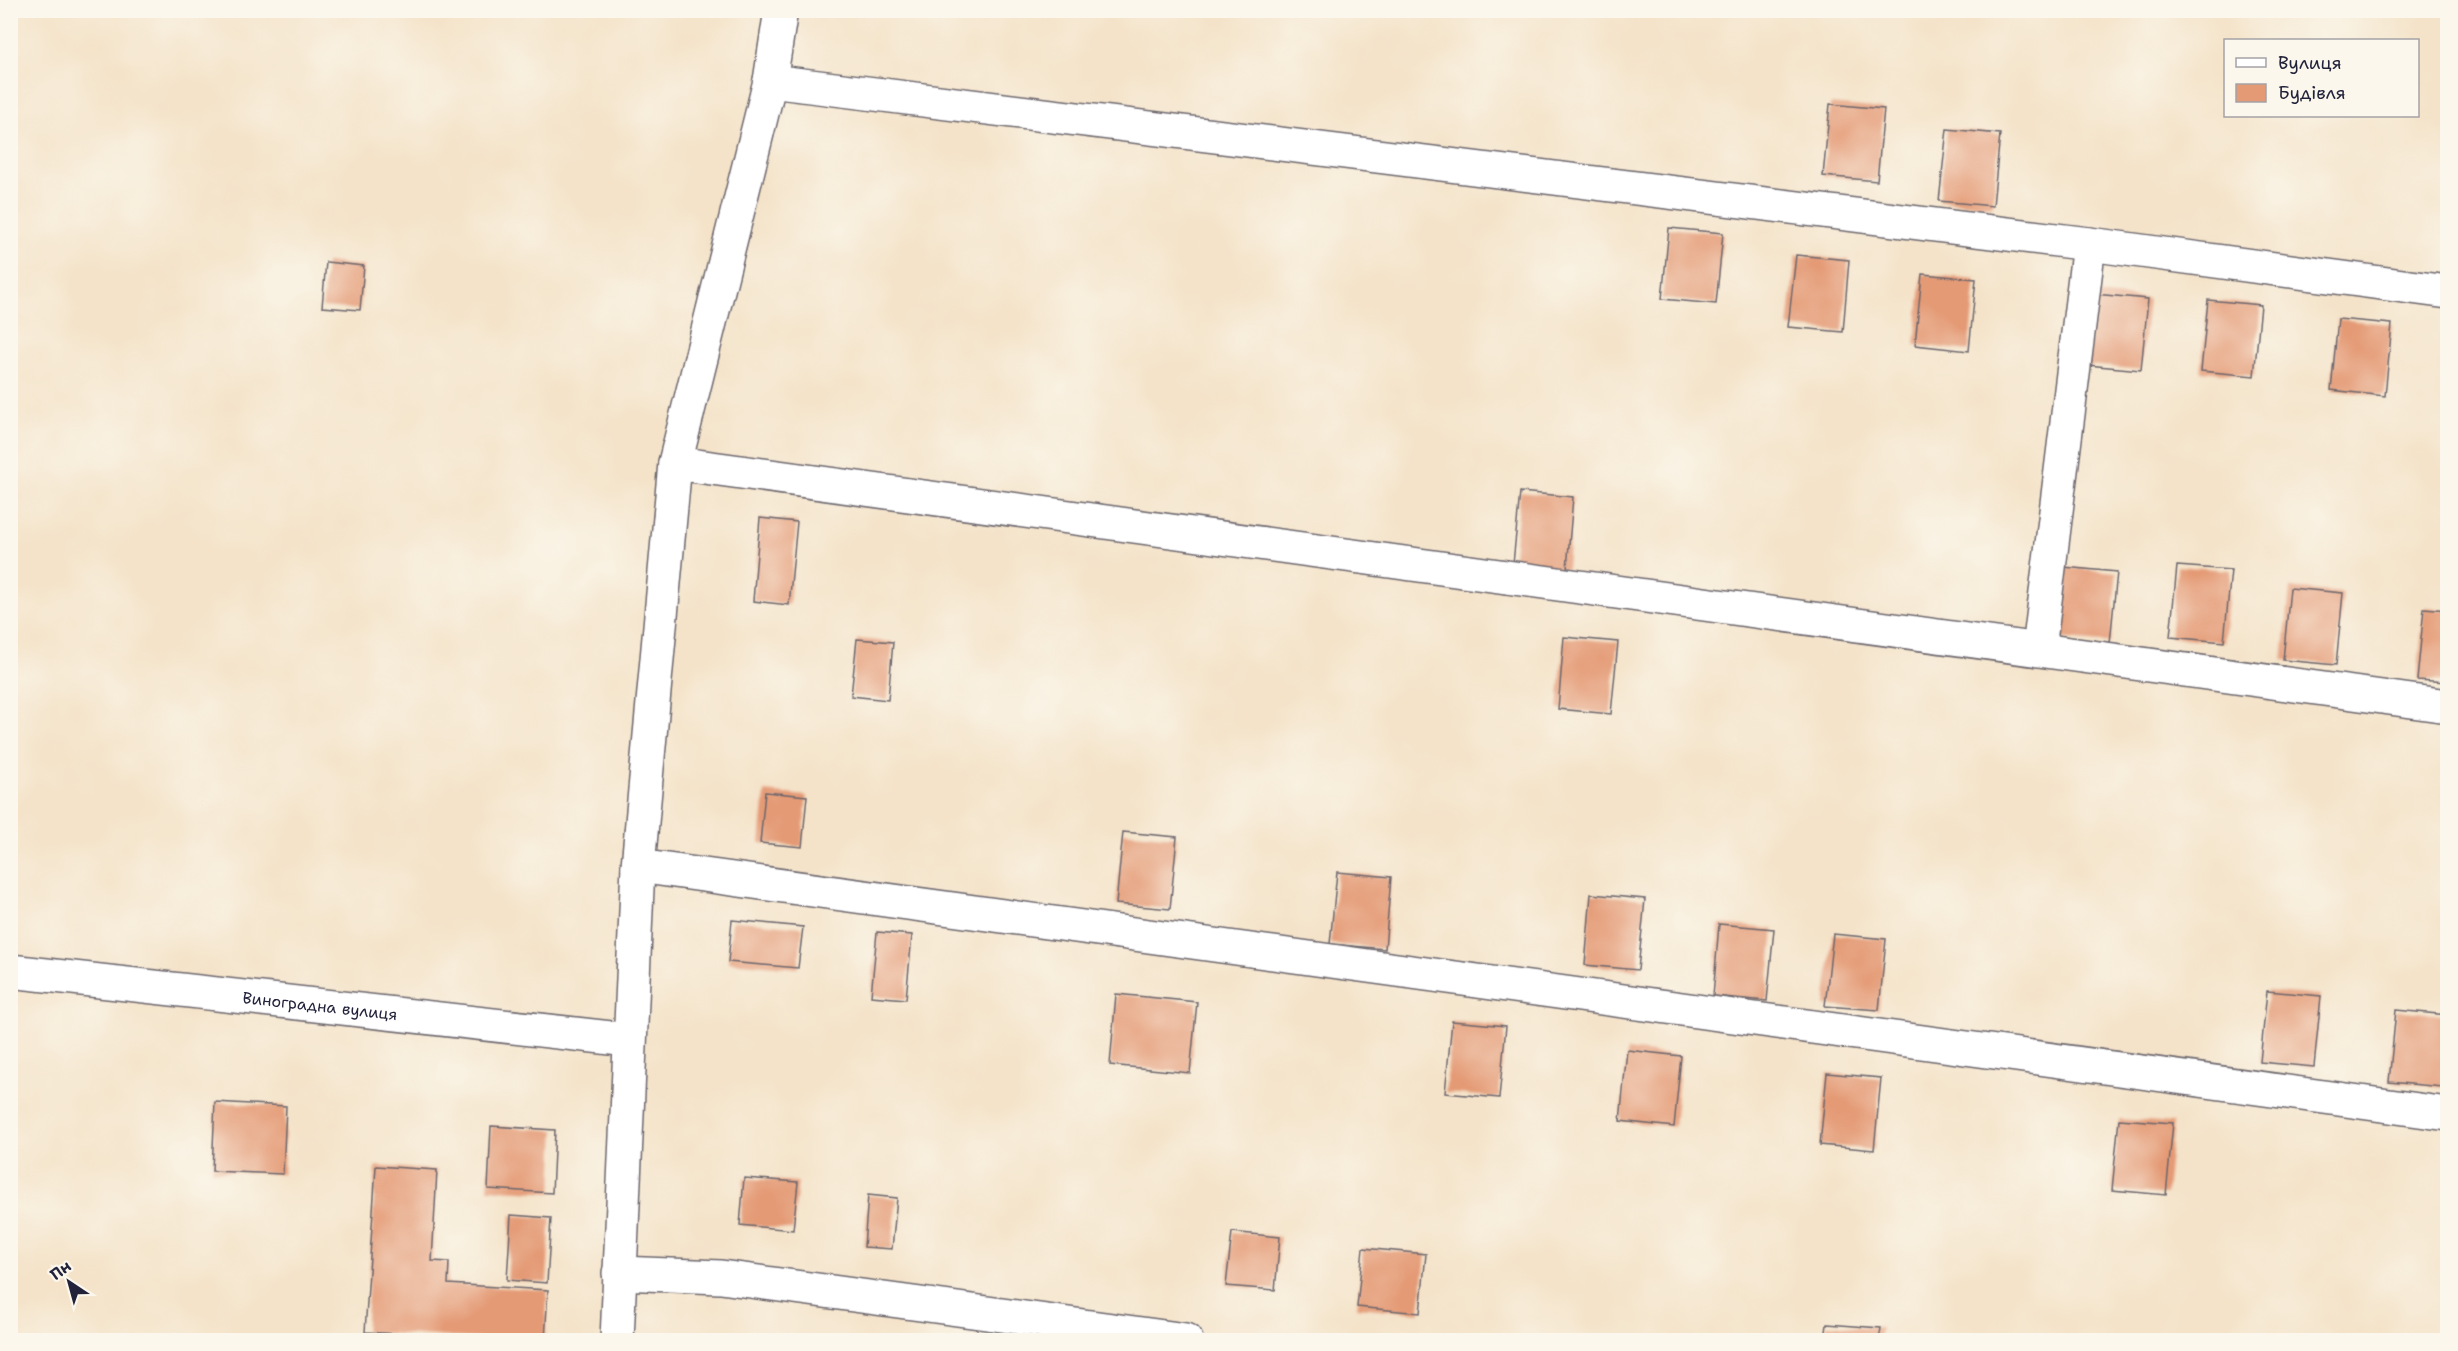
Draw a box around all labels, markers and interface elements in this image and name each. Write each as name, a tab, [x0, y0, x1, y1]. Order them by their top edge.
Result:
legend	[2224, 39, 2419, 117]
text: Вулиця	[2278, 51, 2342, 75]
text: Будівля	[2278, 81, 2346, 105]
street label: Виноградна вулиця	[242, 987, 398, 1025]
north arrow	[39, 1252, 99, 1312]
text: Пн	[46, 1256, 75, 1285]

